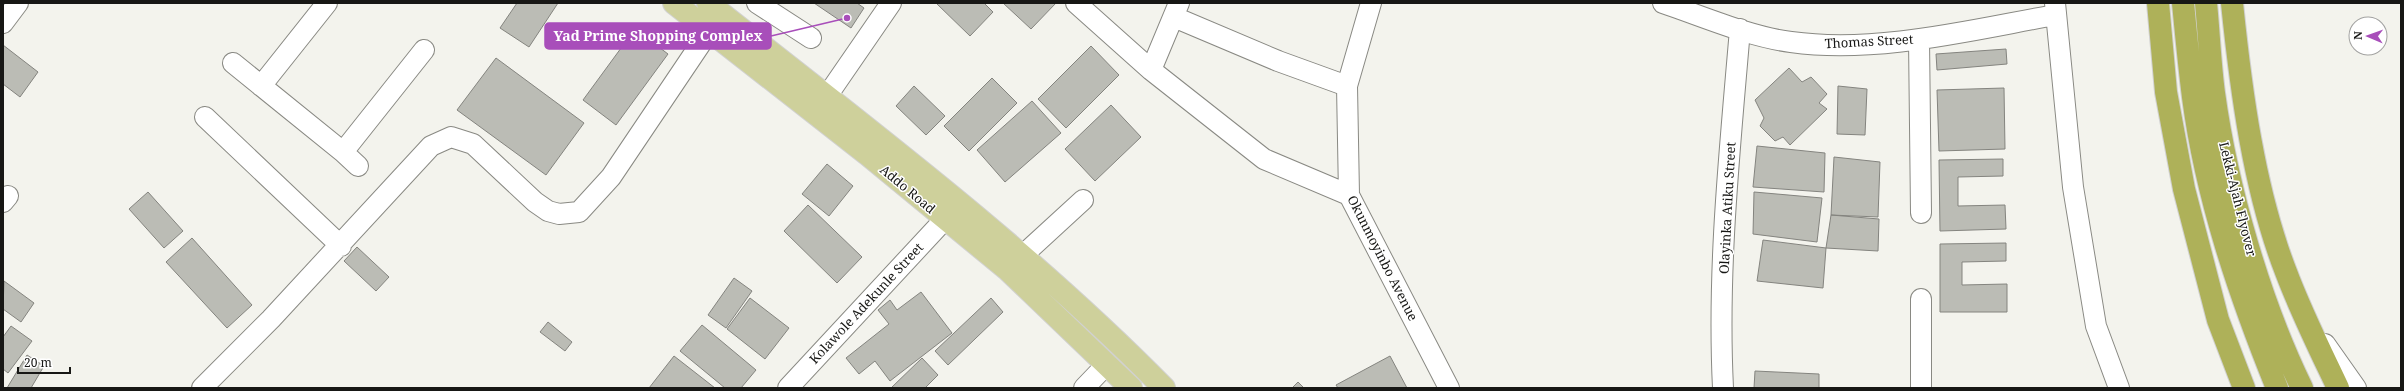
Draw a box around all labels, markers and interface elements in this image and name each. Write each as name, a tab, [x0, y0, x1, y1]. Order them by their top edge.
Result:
north arrow	[2348, 16, 2388, 56]
callout: Yad Prime Shopping Complex	[545, 23, 771, 49]
text: Yad Prime Shopping Complex	[553, 26, 763, 45]
street label: Thomas Street	[1824, 30, 1914, 52]
text: N	[2350, 31, 2365, 40]
street label: Lekki-Ajah Flyover	[2215, 140, 2261, 258]
street label: Olayinka Atiku Street	[1715, 141, 1739, 275]
street label: Addo Road	[877, 161, 939, 217]
street label: Okunmoyinbo Avenue	[1344, 192, 1423, 324]
street label: Kolawole Adekunle Street	[805, 238, 927, 367]
scale bar	[18, 349, 70, 375]
text: 20 m	[24, 354, 52, 371]

